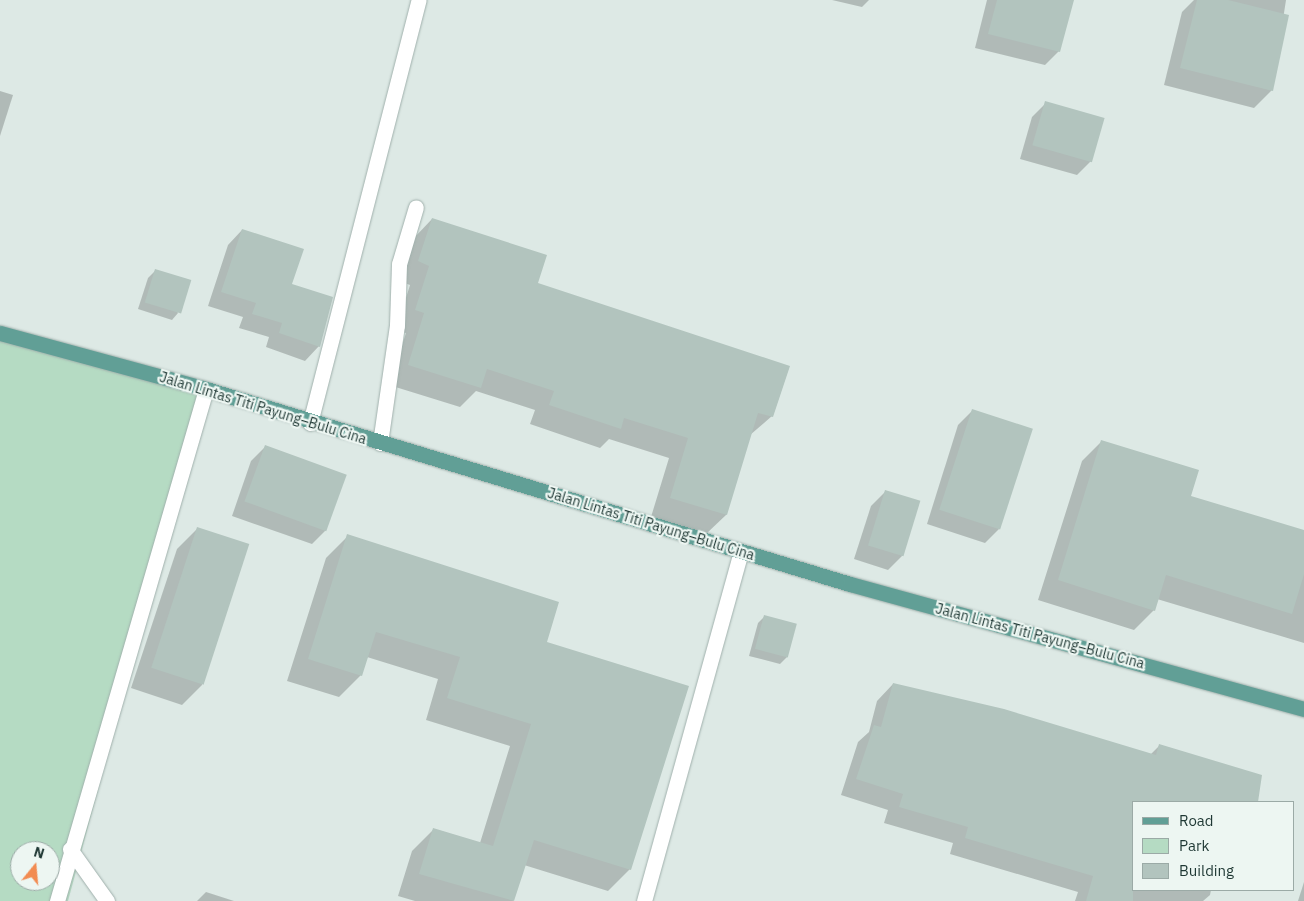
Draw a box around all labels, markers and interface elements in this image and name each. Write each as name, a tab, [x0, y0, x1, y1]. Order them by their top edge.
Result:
street label: Jalan Lintas Titi Payung–Bulu Cina	[158, 368, 368, 448]
street label: Jalan Lintas Titi Payung–Bulu Cina	[546, 484, 756, 564]
street label: Jalan Lintas Titi Payung–Bulu Cina	[934, 600, 1146, 672]
legend	[1132, 801, 1294, 891]
text: Road	[1179, 811, 1214, 830]
text: Park	[1179, 836, 1209, 855]
north arrow	[10, 841, 60, 891]
text: N	[32, 843, 47, 863]
text: Building	[1179, 861, 1234, 880]

